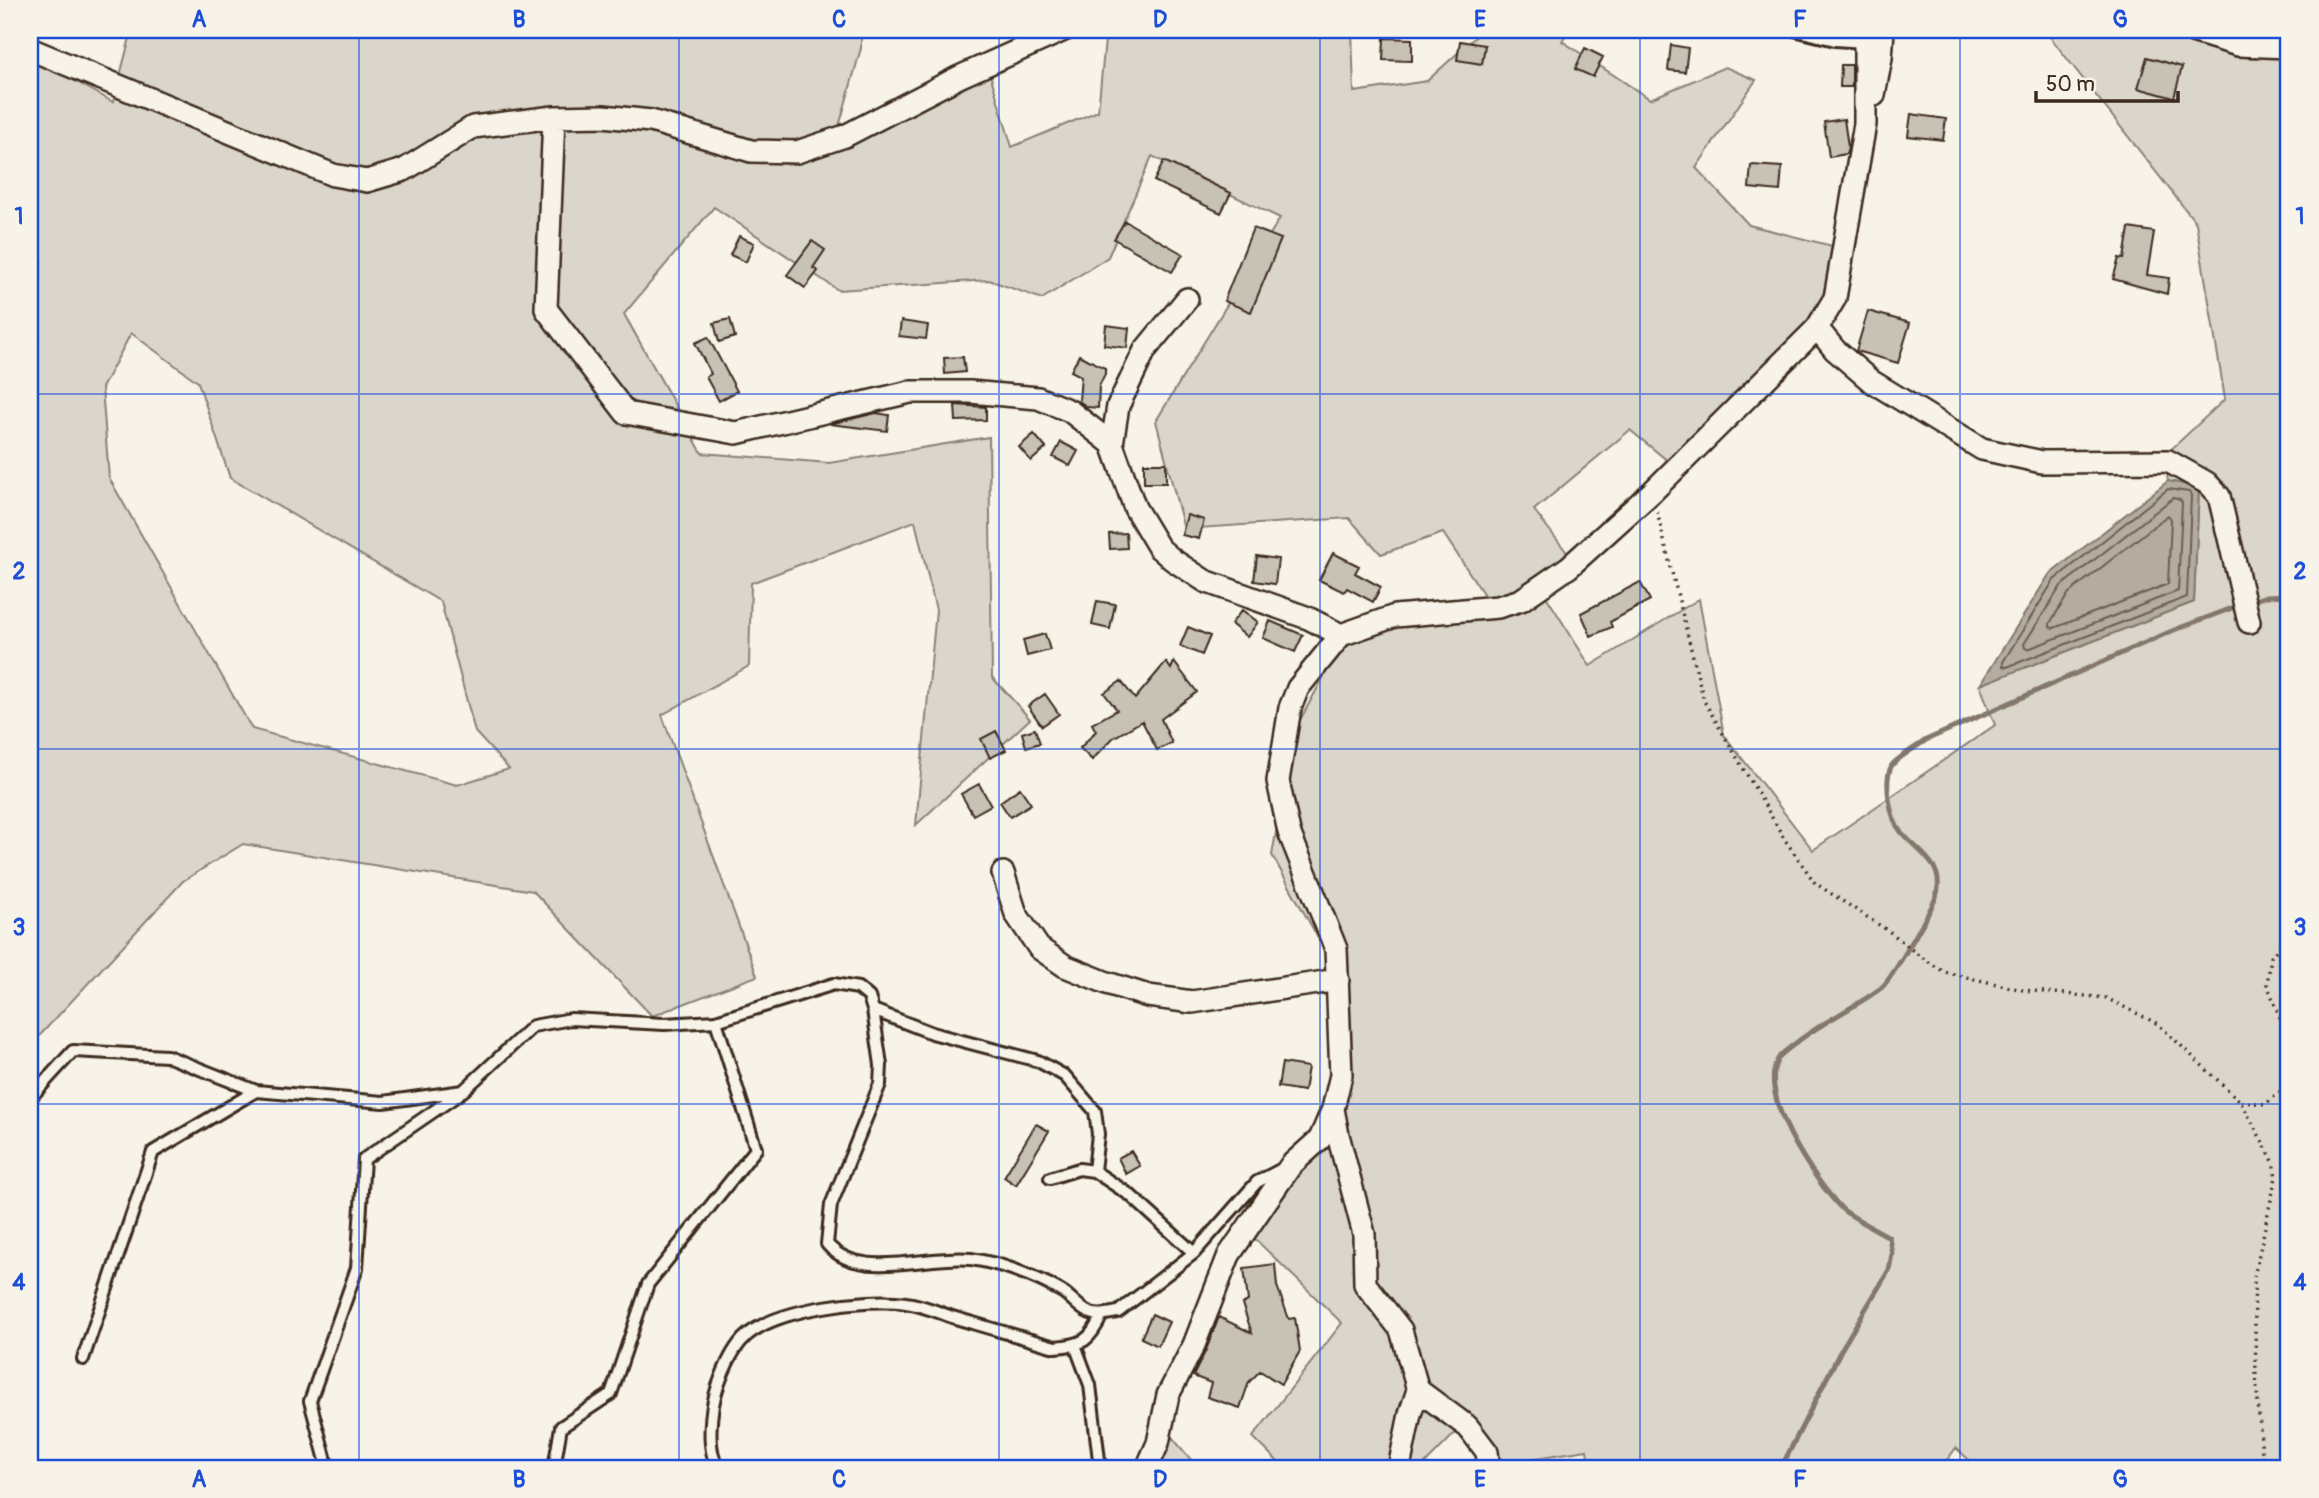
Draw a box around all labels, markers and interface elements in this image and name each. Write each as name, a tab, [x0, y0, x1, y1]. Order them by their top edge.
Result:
text: A	[192, 5, 207, 34]
text: B	[512, 5, 526, 34]
text: C	[832, 5, 846, 34]
text: D	[1153, 5, 1167, 34]
text: E	[1474, 5, 1486, 34]
text: F	[1793, 5, 1807, 34]
text: G	[2112, 5, 2128, 34]
scale bar	[2036, 60, 2177, 104]
text: 50 m	[2046, 71, 2095, 98]
text: 1	[15, 202, 24, 231]
text: 1	[2296, 202, 2305, 231]
text: 2	[13, 557, 26, 586]
text: 2	[2294, 557, 2307, 586]
text: 3	[13, 913, 25, 942]
text: 3	[2294, 913, 2306, 942]
text: 4	[12, 1268, 26, 1297]
text: 4	[2293, 1268, 2307, 1297]
text: A	[192, 1465, 207, 1494]
text: B	[512, 1465, 526, 1494]
text: C	[832, 1465, 846, 1494]
text: D	[1153, 1465, 1167, 1494]
text: E	[1474, 1465, 1486, 1494]
text: F	[1793, 1465, 1807, 1494]
text: G	[2112, 1465, 2128, 1494]

